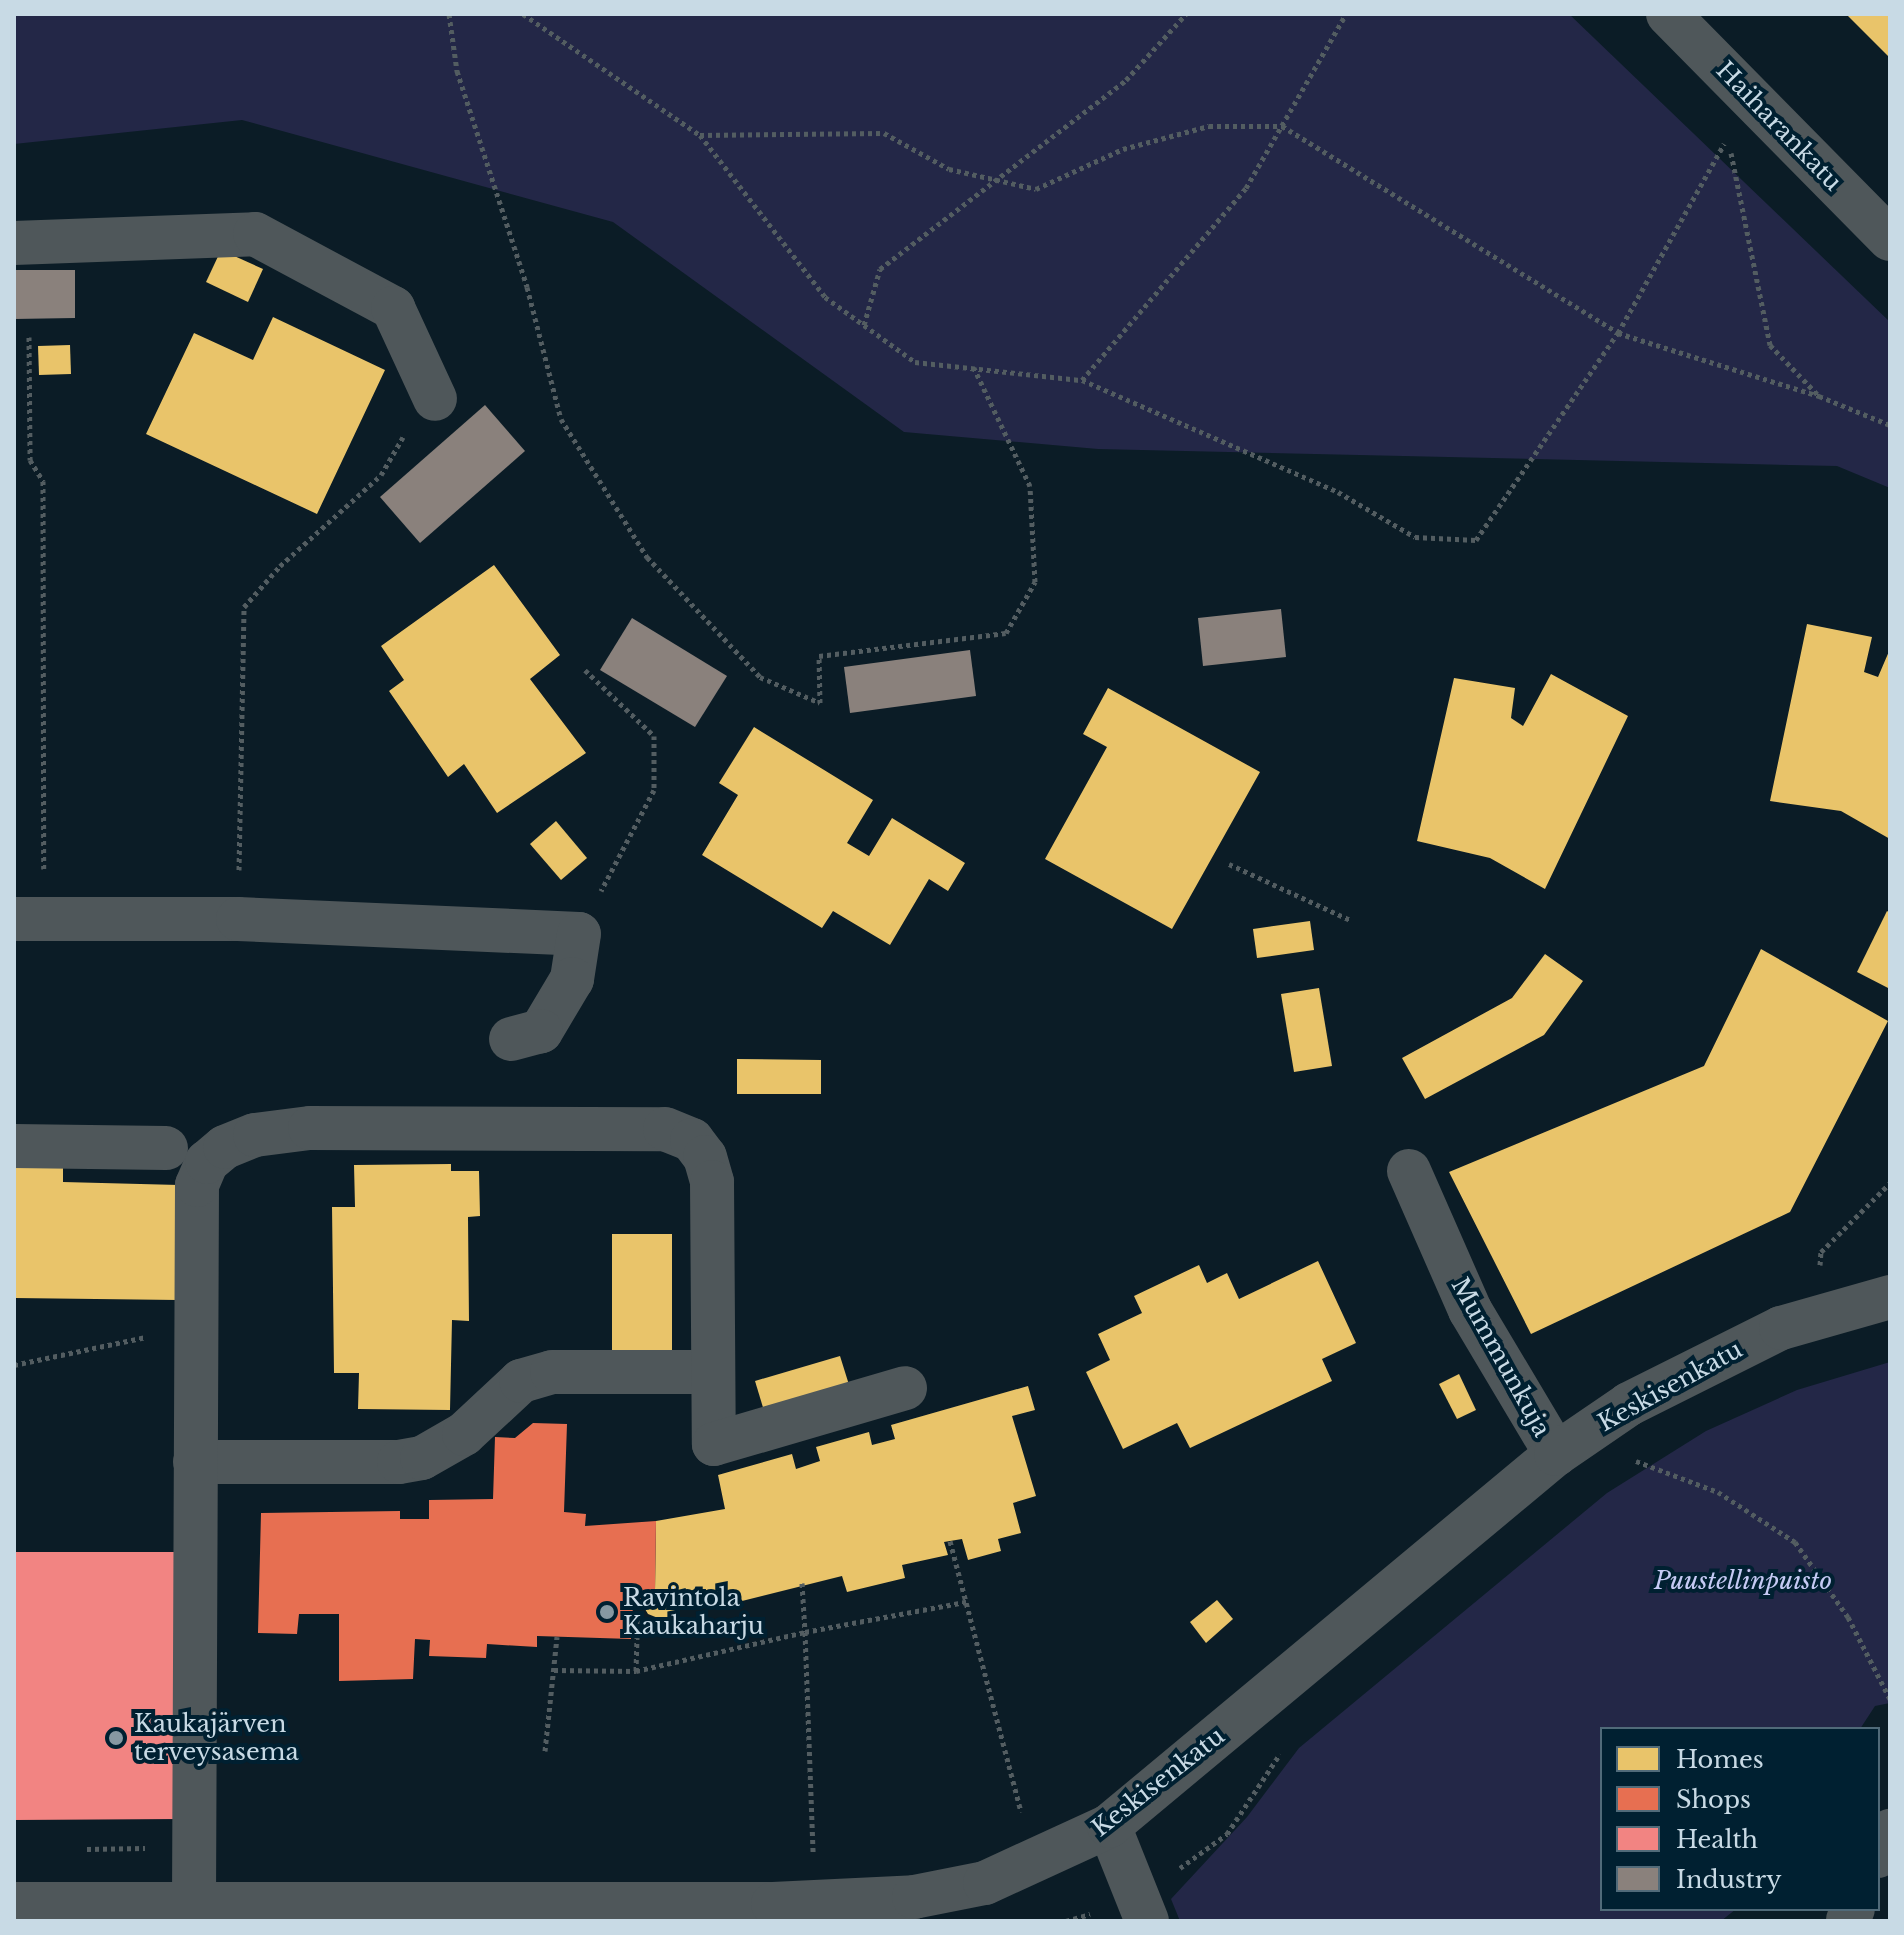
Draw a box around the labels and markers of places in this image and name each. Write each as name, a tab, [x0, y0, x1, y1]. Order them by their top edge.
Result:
place label: Ravintola Kaukaharju	[623, 1584, 764, 1640]
marker: Ravintola Kaukaharju	[598, 1603, 616, 1621]
place label: Kaukajärven terveysasema	[134, 1710, 299, 1766]
marker: Kaukajärven terveysasema	[105, 1727, 127, 1749]

